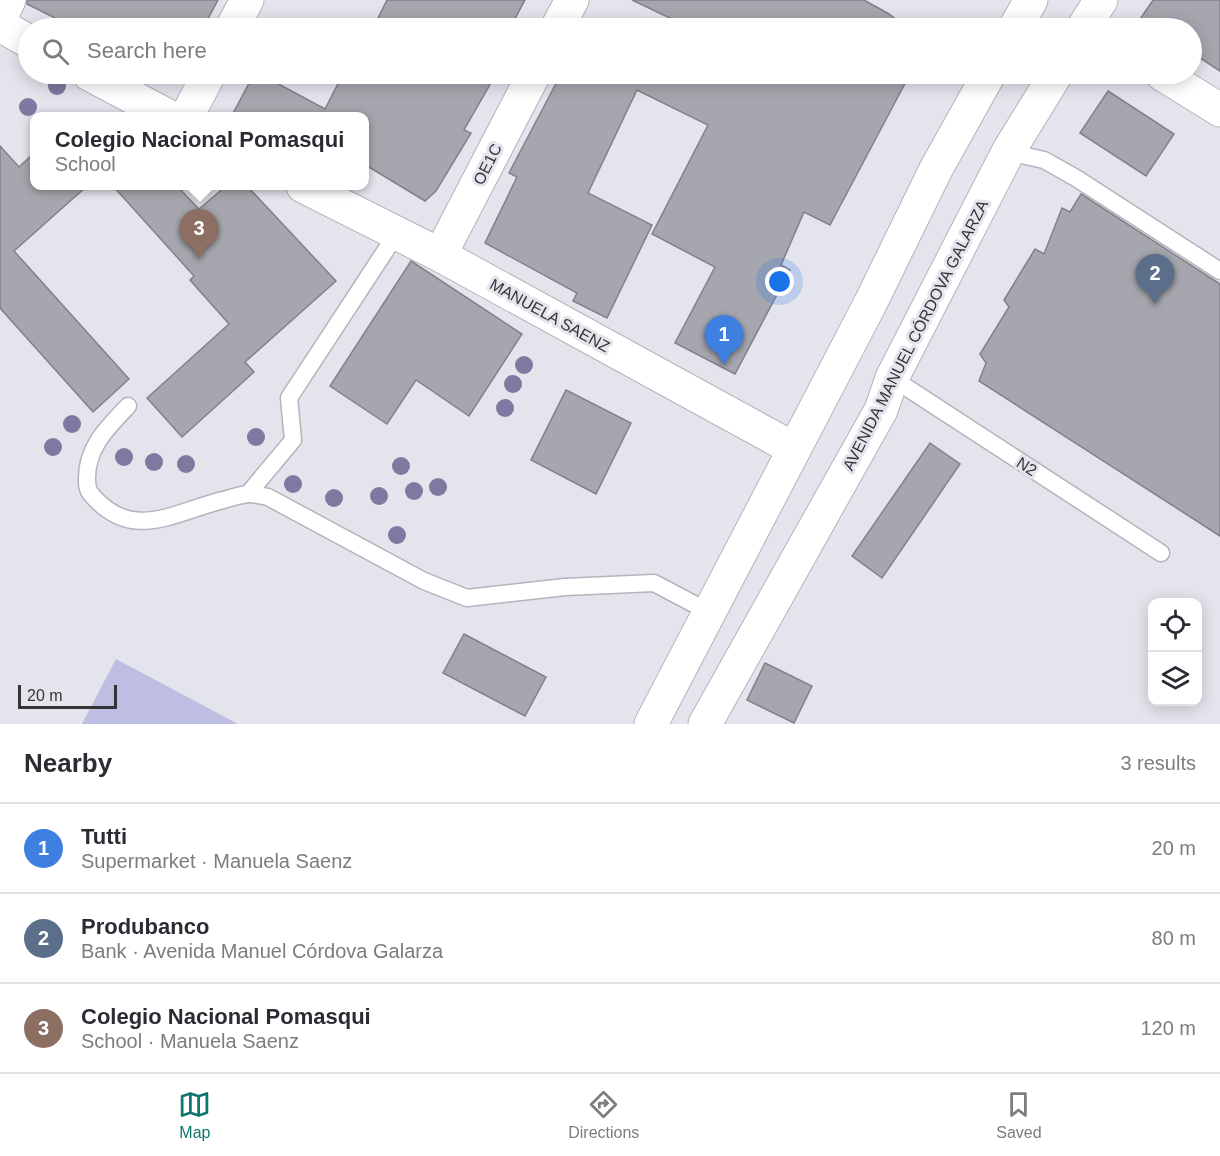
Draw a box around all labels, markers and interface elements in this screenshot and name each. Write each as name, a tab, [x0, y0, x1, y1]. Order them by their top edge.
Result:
search box	[18, 18, 1202, 84]
icon: search	[39, 35, 72, 68]
text: Search here	[87, 38, 207, 63]
popup	[30, 112, 369, 190]
text: Colegio Nacional Pomasqui	[55, 127, 344, 152]
street label: OE1C	[470, 141, 505, 188]
text: School	[55, 153, 116, 175]
street label: AVENIDA MANUEL CÓRDOVA GALARZA	[839, 196, 992, 473]
pin: 3	[180, 210, 218, 259]
pin: 2	[1136, 254, 1174, 304]
your location	[765, 267, 794, 296]
street label: MANUELA SAENZ	[487, 275, 613, 356]
pin: 1	[704, 316, 744, 365]
street label: N2	[1014, 454, 1040, 479]
map controls	[1148, 598, 1202, 706]
button: locate	[1148, 598, 1202, 652]
button: layers	[1148, 652, 1202, 706]
scale bar	[18, 682, 117, 710]
text: 20 m	[27, 687, 63, 704]
text: Nearby	[24, 748, 112, 778]
text: 3 results	[1120, 752, 1196, 774]
text: Tutti	[81, 824, 127, 849]
text: 1	[38, 837, 49, 859]
text: 20 m	[1152, 837, 1196, 859]
text: Supermarket · Manuela Saenz	[81, 850, 352, 872]
text: Produbanco	[81, 914, 209, 939]
text: 2	[38, 927, 49, 949]
text: 80 m	[1152, 927, 1196, 949]
text: Bank · Avenida Manuel Córdova Galarza	[81, 940, 443, 962]
text: Colegio Nacional Pomasqui	[81, 1004, 371, 1029]
text: 3	[38, 1017, 49, 1039]
text: 120 m	[1140, 1017, 1196, 1039]
text: School · Manuela Saenz	[81, 1030, 299, 1052]
tab: Map	[178, 1088, 211, 1142]
tab: Directions	[568, 1088, 639, 1142]
tab: Saved	[996, 1088, 1042, 1142]

